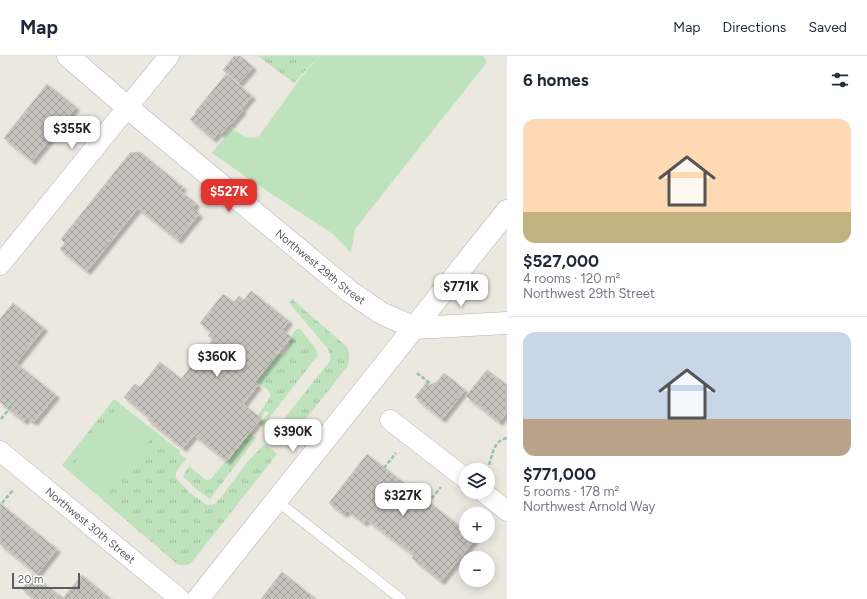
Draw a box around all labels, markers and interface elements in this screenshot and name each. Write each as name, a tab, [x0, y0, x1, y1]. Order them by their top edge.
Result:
text: Map	[20, 16, 58, 39]
text: Map	[673, 19, 701, 36]
text: Directions	[723, 19, 786, 36]
text: Saved	[808, 19, 847, 36]
icon: filters	[829, 69, 851, 91]
text: 6 homes	[523, 70, 589, 90]
pin: $355K	[44, 116, 100, 150]
text: $355K	[53, 121, 91, 136]
icon: home	[651, 145, 723, 217]
pin: $527K	[201, 179, 257, 213]
text: $527K	[210, 184, 248, 199]
street label: Northwest 29th Street	[273, 227, 368, 307]
text: $527,000	[523, 251, 599, 271]
text: 4 rooms · 120 m²	[523, 271, 621, 286]
pin: $771K	[433, 274, 489, 308]
text: $771K	[443, 279, 479, 294]
text: Northwest 29th Street	[523, 286, 655, 301]
pin: $360K	[189, 344, 245, 378]
text: $360K	[197, 349, 237, 364]
icon: home	[651, 358, 723, 430]
pin: $390K	[265, 419, 321, 453]
text: $390K	[273, 424, 313, 439]
map controls	[459, 463, 495, 587]
button: layers	[459, 463, 495, 499]
text: $771,000	[523, 464, 596, 484]
pin: $327K	[375, 483, 431, 517]
text: 5 rooms · 178 m²	[523, 484, 619, 499]
street label: Northwest 30th Street	[43, 485, 138, 566]
text: $327K	[384, 488, 422, 503]
text: Northwest Arnold Way	[523, 499, 655, 514]
button: +	[459, 507, 495, 543]
button: −	[459, 551, 495, 587]
scale bar	[12, 571, 80, 590]
text: 20 m	[18, 573, 43, 586]

